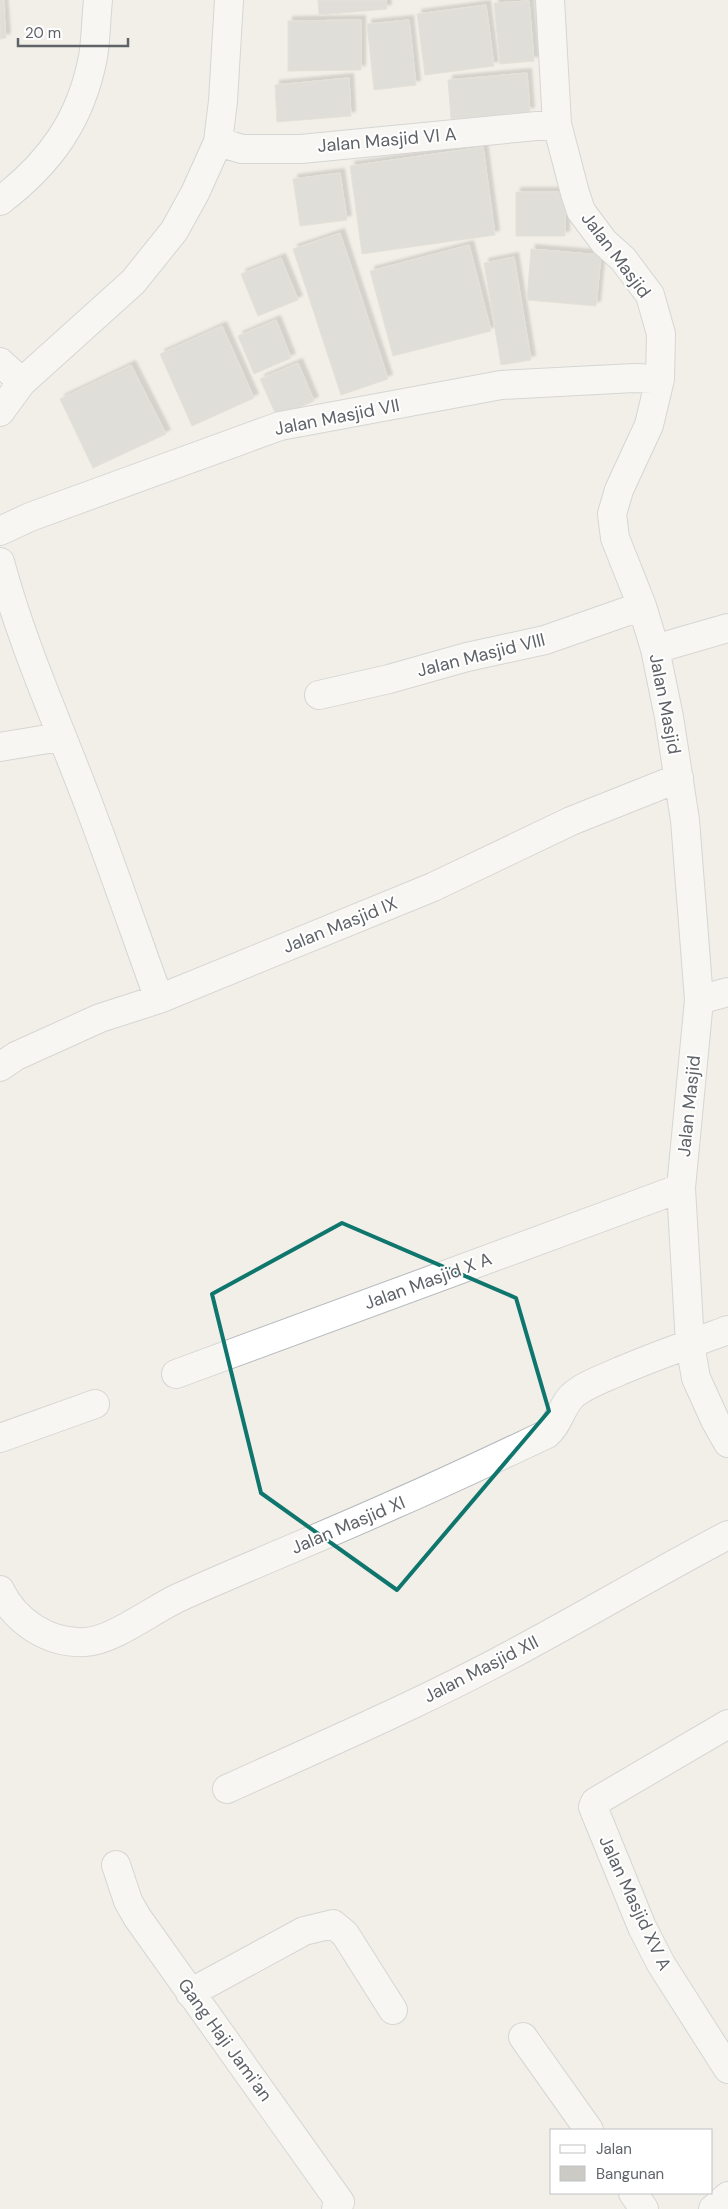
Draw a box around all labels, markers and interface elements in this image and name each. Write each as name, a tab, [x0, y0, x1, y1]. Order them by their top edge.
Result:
scale bar	[18, 15, 128, 47]
text: 20 m	[25, 23, 61, 43]
street label: Jalan Masjid VI A	[316, 122, 458, 158]
street label: Jalan Masjid	[576, 207, 656, 303]
street label: Jalan Masjid VII	[272, 393, 402, 441]
street label: Jalan Masjid VIII	[414, 627, 548, 683]
street label: Jalan Masjid	[644, 652, 686, 756]
street label: Jalan Masjid IX	[279, 891, 401, 959]
street label: Jalan Masjid	[672, 1054, 706, 1158]
street label: Jalan Masjid X A	[361, 1247, 495, 1315]
street label: Jalan Masjid XI	[287, 1490, 409, 1560]
street label: Jalan Masjid XII	[420, 1630, 542, 1708]
street label: Jalan Masjid XV A	[593, 1832, 677, 1974]
street label: Gang Haji Jami'an	[172, 1974, 278, 2106]
legend	[550, 2129, 713, 2194]
text: Jalan	[596, 2139, 632, 2159]
text: Bangunan	[596, 2164, 664, 2184]

